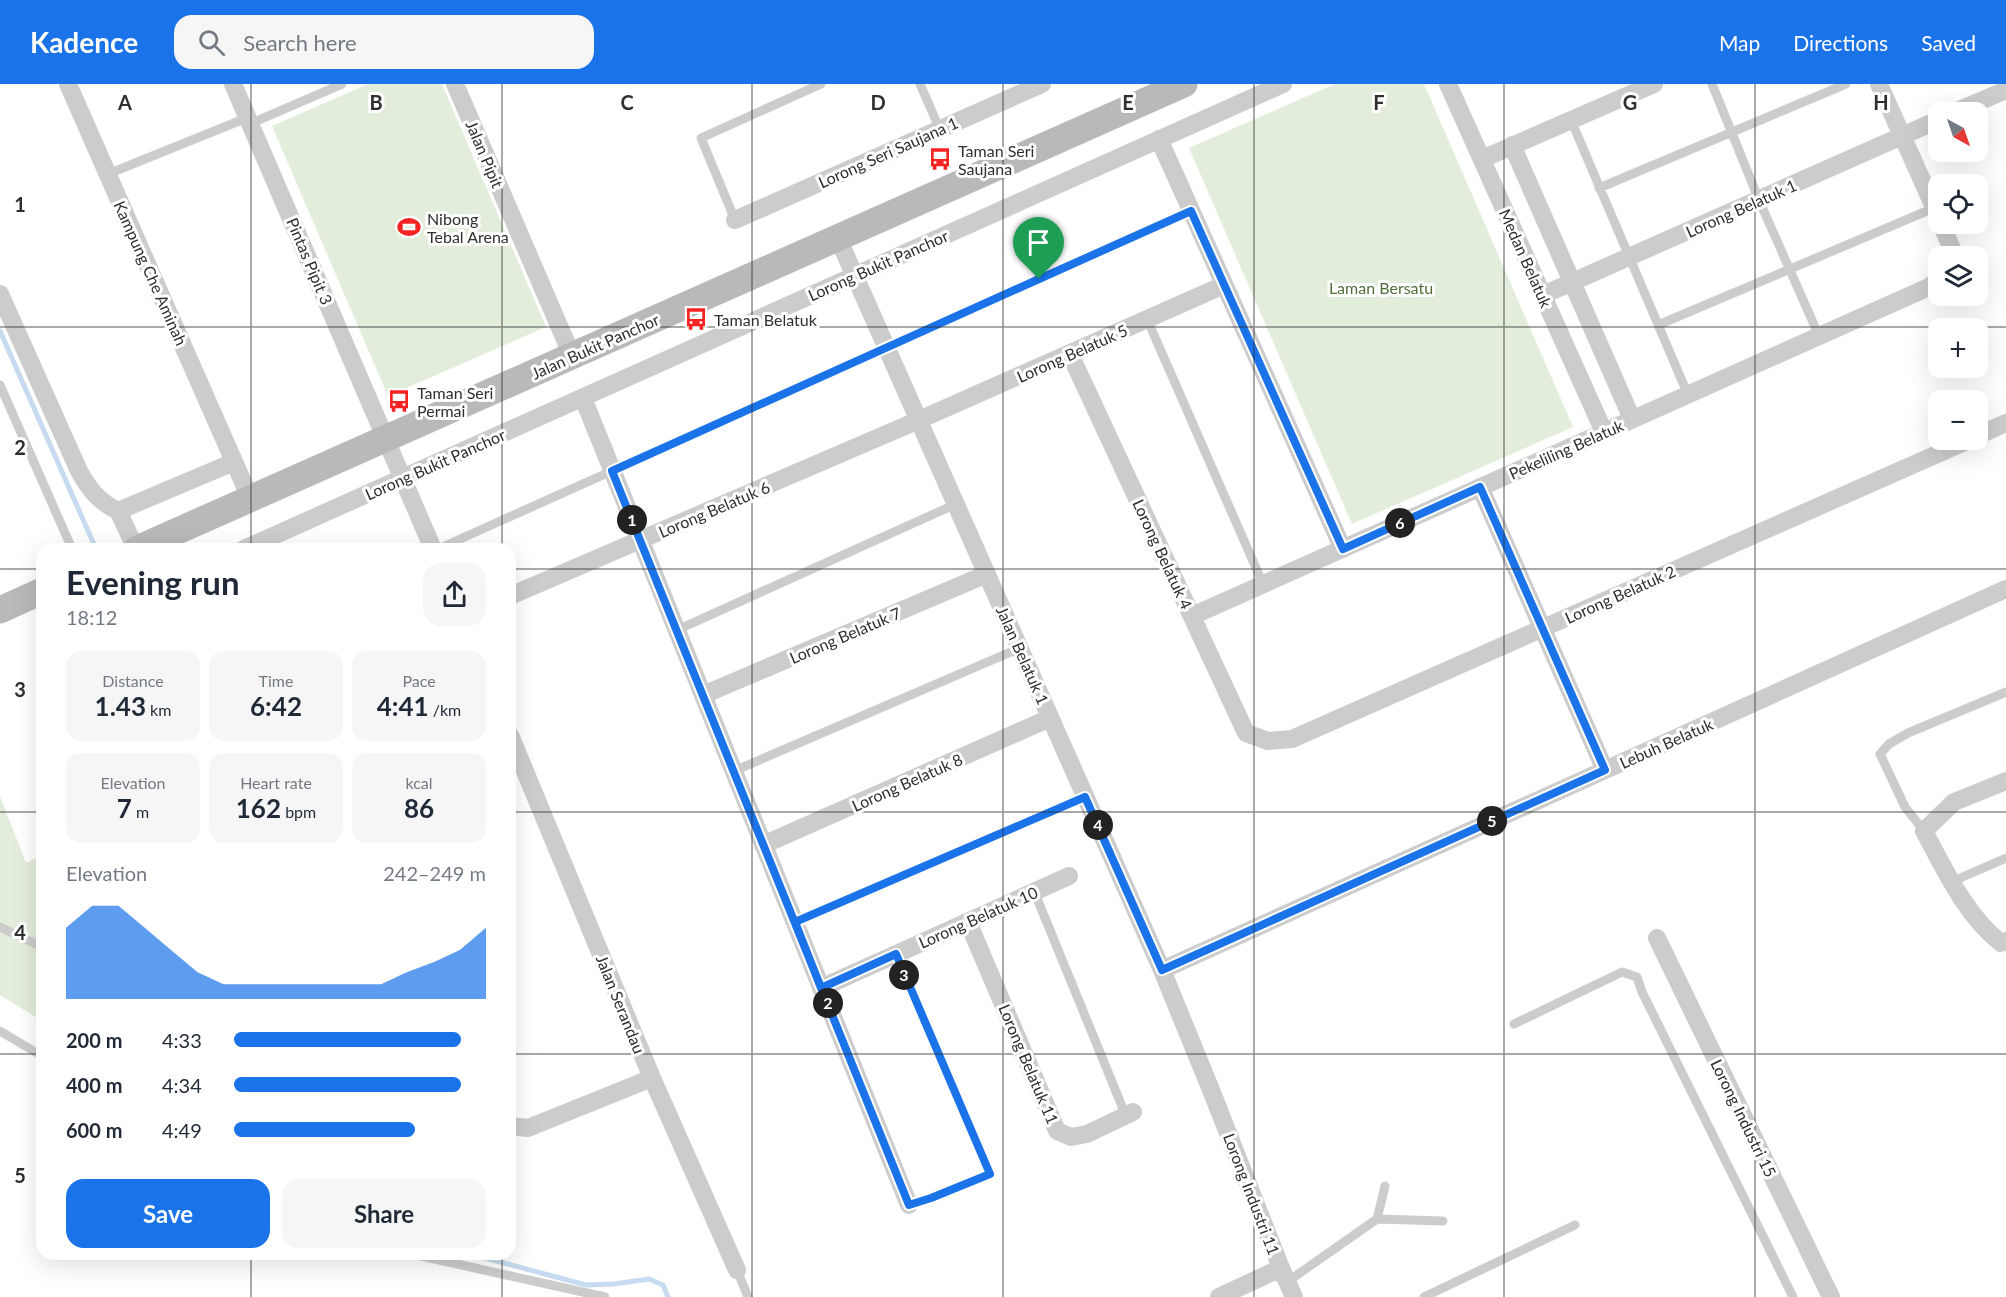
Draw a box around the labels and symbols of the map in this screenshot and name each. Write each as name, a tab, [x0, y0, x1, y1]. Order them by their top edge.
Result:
text: A	[117, 90, 132, 114]
text: B	[369, 90, 383, 114]
text: C	[620, 90, 634, 114]
text: D	[870, 90, 886, 114]
text: E	[1122, 90, 1134, 114]
text: F	[1373, 90, 1385, 114]
text: G	[1623, 90, 1637, 114]
text: H	[1873, 90, 1889, 114]
north arrow	[1928, 102, 1988, 162]
street label: Lorong Seri Saujana 1	[815, 113, 961, 191]
street label: Jalan Pipit	[462, 118, 508, 191]
place label: Taman Seri Saujana	[958, 141, 1034, 178]
bus stop icon: Taman Seri Saujana	[927, 146, 953, 172]
street label: Lorong Belatuk 1	[1683, 175, 1799, 241]
text: 1	[14, 192, 26, 216]
street label: Kampung Che Aminah	[111, 198, 191, 348]
street label: Medan Belatuk	[1496, 206, 1557, 311]
place label: Nibong Tebal Arena	[427, 209, 509, 246]
sports icon: Nibong Tebal Arena	[396, 214, 422, 240]
street label: Pintas Pipit 3	[283, 215, 337, 307]
pin	[1013, 217, 1064, 279]
street label: Lorong Bukit Panchor	[805, 226, 951, 304]
park label: Laman Bersatu	[1329, 278, 1433, 297]
bus stop icon: Taman Belatuk	[683, 306, 709, 332]
street label: Jalan Bukit Panchor	[528, 309, 662, 383]
place label: Taman Belatuk	[714, 310, 818, 329]
street label: Lorong Belatuk 5	[1014, 320, 1130, 386]
place label: Taman Seri Permai	[417, 383, 493, 420]
bus stop icon: Taman Seri Permai	[386, 388, 412, 414]
street label: Pekeliling Belatuk	[1506, 415, 1627, 483]
street label: Lorong Bukit Panchor	[362, 425, 508, 503]
text: 2	[14, 435, 26, 459]
street label: Lorong Belatuk 6	[655, 477, 773, 541]
street label: Lorong Belatuk 4	[1129, 496, 1197, 612]
pin: 1	[617, 505, 647, 535]
pin: 6	[1385, 508, 1415, 538]
street label: Lorong Belatuk 2	[1562, 561, 1678, 627]
street label: Lorong Belatuk 7	[786, 603, 904, 667]
street label: Jalan Belatuk 1	[993, 603, 1053, 707]
text: 3	[14, 677, 26, 701]
street label: Lebuh Belatuk	[1616, 714, 1716, 772]
street label: Lorong Belatuk 8	[849, 749, 965, 815]
pin: 5	[1477, 806, 1507, 836]
pin: 4	[1083, 810, 1113, 840]
street label: Lorong Belatuk 10	[916, 882, 1040, 952]
text: 4	[14, 920, 26, 944]
street label: Jalan Serandau	[593, 952, 649, 1056]
pin: 3	[889, 960, 919, 990]
pin: 2	[813, 988, 843, 1018]
street label: Lorong Belatuk 11	[995, 1001, 1063, 1127]
street label: Lorong Industri 15	[1707, 1056, 1781, 1180]
street label: Lorong Industri 11	[1220, 1130, 1284, 1258]
text: 5	[14, 1163, 26, 1187]

